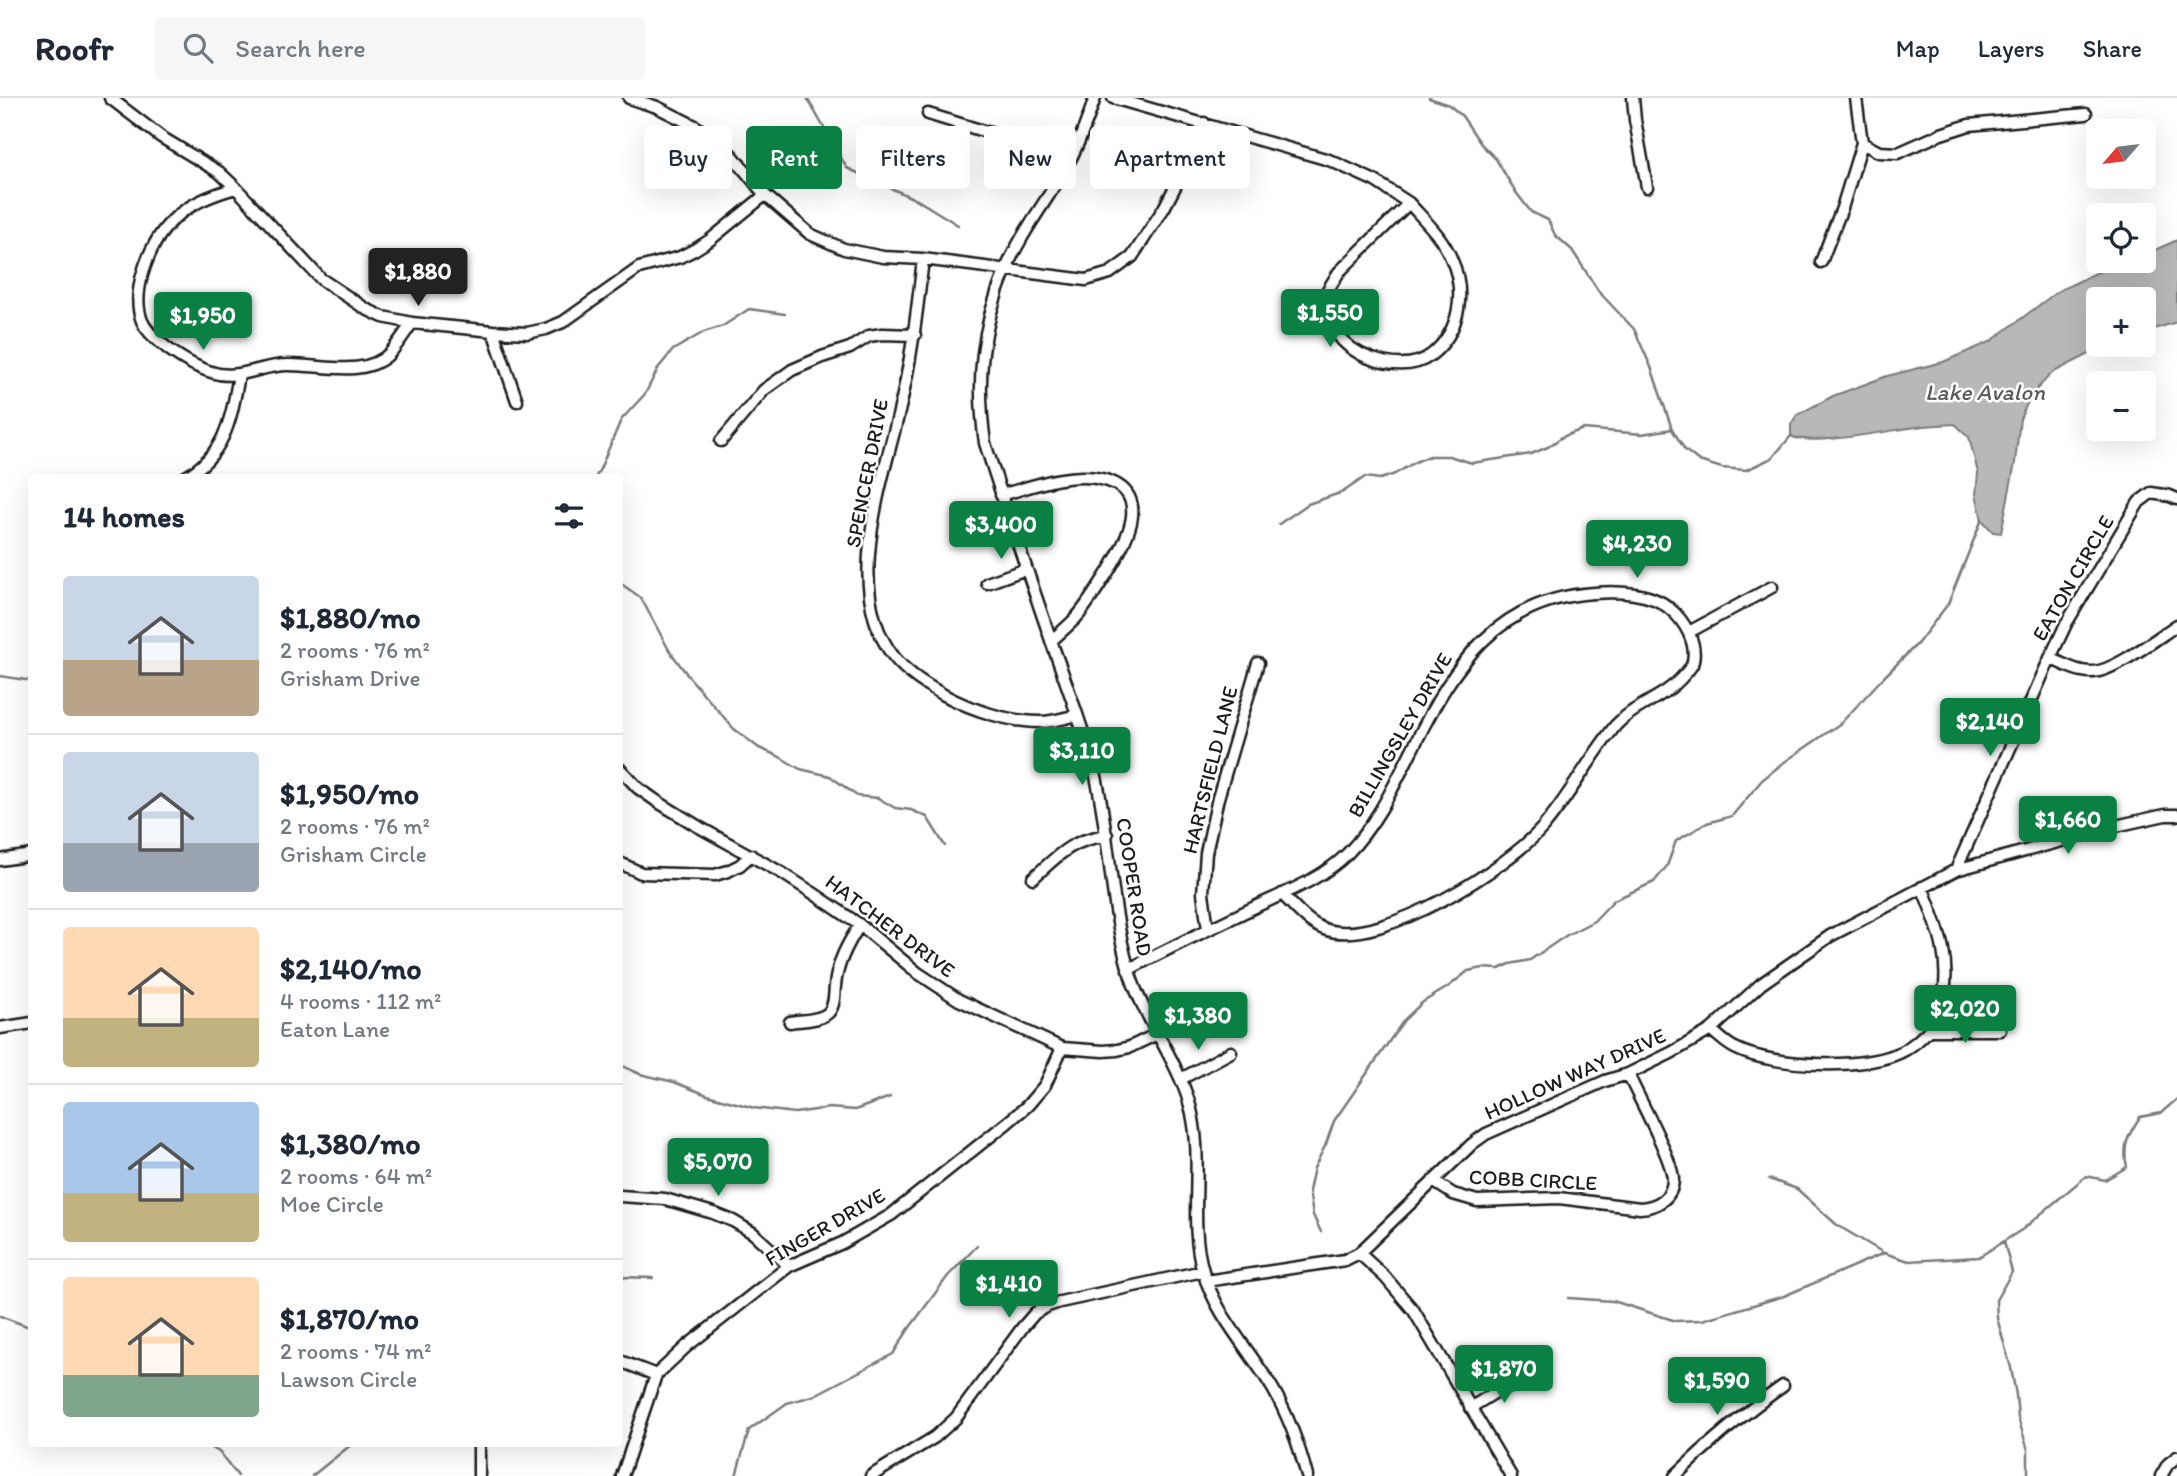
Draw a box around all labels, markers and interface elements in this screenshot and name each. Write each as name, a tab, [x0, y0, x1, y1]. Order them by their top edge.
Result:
search box	[155, 17, 645, 80]
text: Roofr	[35, 29, 113, 68]
icon: search	[179, 29, 217, 67]
text: Search here	[235, 32, 366, 64]
text: Map	[1896, 34, 1940, 63]
text: Layers	[1978, 34, 2045, 63]
text: Share	[2083, 34, 2142, 63]
north arrow	[2086, 119, 2156, 189]
map controls	[2086, 119, 2156, 441]
chip: Buy	[644, 126, 732, 189]
chip: Rent	[746, 126, 842, 189]
chip: Filters	[856, 126, 970, 189]
chip: New	[984, 126, 1076, 189]
chip: Apartment	[1090, 126, 1250, 189]
button: locate	[2086, 203, 2156, 273]
pin: $1,880	[361, 248, 475, 308]
text: $1,880	[384, 257, 452, 285]
button: +	[2086, 287, 2156, 357]
pin: $1,550	[1273, 289, 1387, 349]
pin: $1,950	[146, 292, 260, 352]
text: $1,550	[1297, 298, 1363, 326]
text: $1,950	[170, 301, 236, 329]
button: −	[2086, 371, 2156, 441]
water label: Lake Avalon	[1925, 378, 2045, 406]
street label: SPENCER DRIVE	[840, 396, 893, 549]
icon: filters	[550, 497, 588, 535]
text: 14 homes	[63, 498, 185, 535]
pin: $3,400	[944, 502, 1058, 561]
text: $3,400	[965, 510, 1037, 538]
street label: EATON CIRCLE	[2027, 510, 2119, 645]
pin: $4,230	[1580, 520, 1694, 580]
text: $4,230	[1602, 529, 1672, 557]
text: $1,880/mo	[280, 599, 421, 636]
icon: home	[119, 604, 203, 688]
text: 2 rooms · 76 m²	[280, 636, 430, 664]
street label: BILLINGSLEY DRIVE	[1342, 648, 1457, 822]
text: Grisham Drive	[280, 664, 421, 692]
street label: HARTSFIELD LANE	[1177, 683, 1242, 856]
pin: $2,140	[1933, 698, 2047, 758]
text: $2,140	[1956, 707, 2024, 735]
pin: $3,110	[1025, 728, 1139, 787]
text: $3,110	[1049, 736, 1115, 764]
text: $1,950/mo	[280, 775, 419, 812]
icon: home	[119, 780, 203, 864]
pin: $1,660	[2011, 796, 2125, 856]
text: $1,660	[2035, 805, 2101, 833]
text: 2 rooms · 76 m²	[280, 812, 430, 840]
street label: COOPER ROAD	[1111, 816, 1158, 958]
text: Grisham Circle	[280, 840, 427, 868]
street label: HATCHER DRIVE	[821, 869, 960, 982]
text: $2,140/mo	[280, 950, 422, 987]
icon: home	[119, 955, 203, 1039]
pin: $2,020	[1908, 986, 2022, 1045]
text: 4 rooms · 112 m²	[280, 987, 441, 1015]
pin: $1,380	[1141, 992, 1255, 1052]
text: $2,020	[1930, 994, 2000, 1022]
text: $1,380	[1164, 1001, 1232, 1029]
text: Eaton Lane	[280, 1015, 390, 1043]
street label: HOLLOW WAY DRIVE	[1480, 1022, 1670, 1125]
text: $1,380/mo	[280, 1125, 421, 1162]
icon: home	[119, 1130, 203, 1214]
pin: $5,070	[661, 1138, 775, 1198]
text: $5,070	[684, 1147, 752, 1175]
text: 2 rooms · 64 m²	[280, 1162, 432, 1190]
street label: COBB CIRCLE	[1468, 1164, 1598, 1195]
street label: FINGER DRIVE	[760, 1182, 889, 1271]
text: Moe Circle	[280, 1190, 384, 1218]
pin: $1,410	[952, 1260, 1066, 1320]
text: $1,410	[976, 1269, 1042, 1297]
text: $1,870/mo	[280, 1300, 419, 1337]
icon: home	[119, 1305, 203, 1389]
text: 2 rooms · 74 m²	[280, 1337, 432, 1365]
pin: $1,870	[1447, 1346, 1561, 1405]
text: $1,870	[1471, 1354, 1537, 1382]
pin: $1,590	[1660, 1358, 1774, 1417]
text: Lawson Circle	[280, 1365, 417, 1393]
text: $1,590	[1684, 1366, 1750, 1394]

